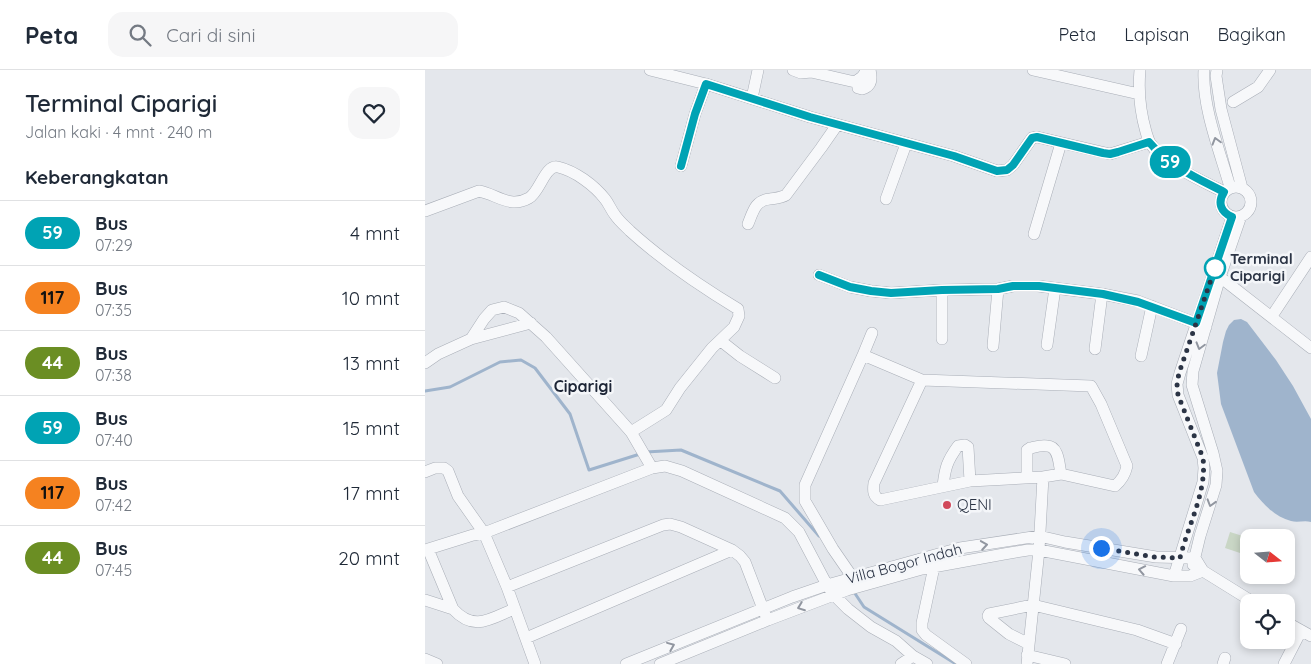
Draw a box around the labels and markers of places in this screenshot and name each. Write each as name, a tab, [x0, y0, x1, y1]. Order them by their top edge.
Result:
place label: Terminal Ciparigi	[1230, 249, 1293, 285]
marker: Terminal Ciparigi	[1204, 257, 1226, 279]
place label: QENI	[957, 495, 992, 514]
marker: QENI	[941, 499, 953, 511]

